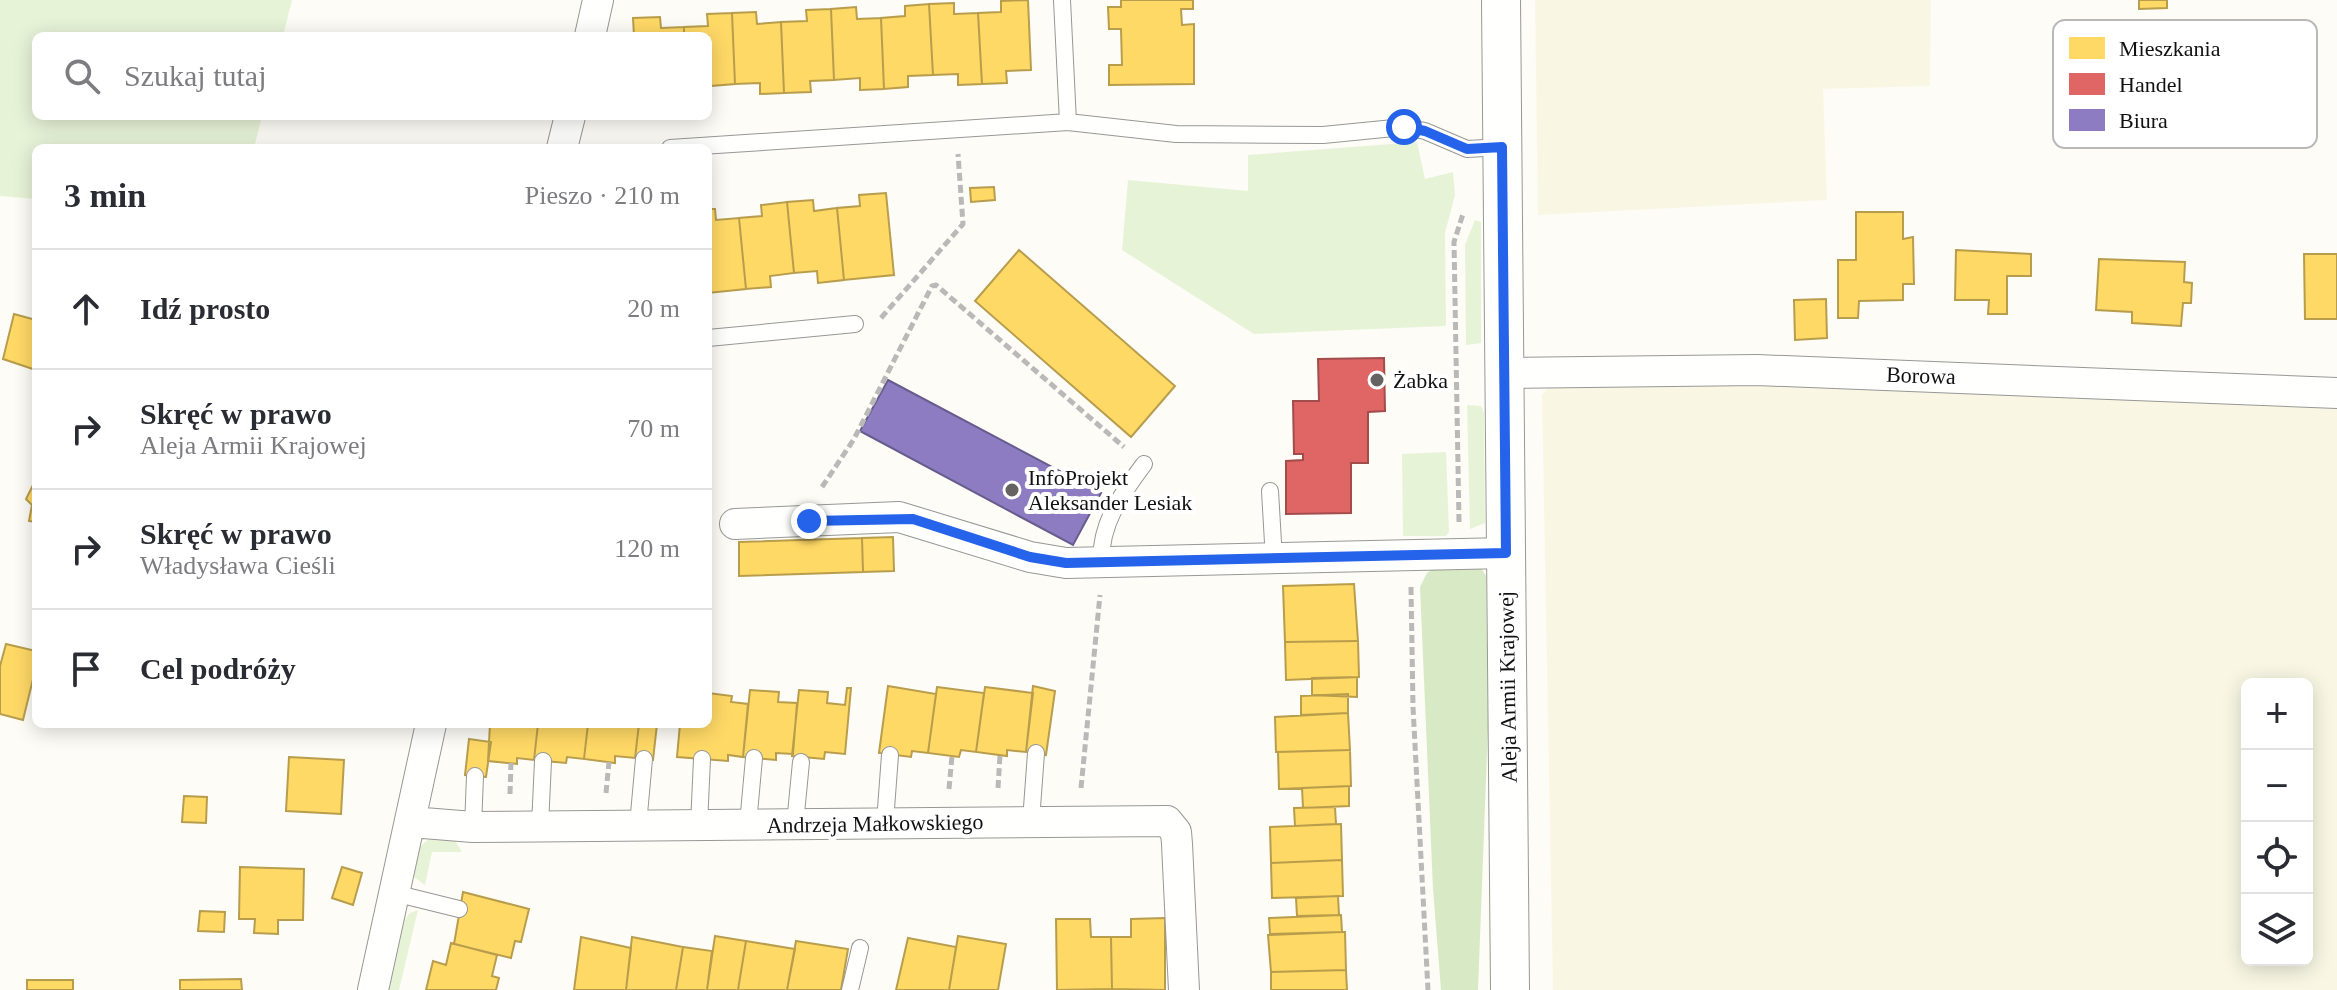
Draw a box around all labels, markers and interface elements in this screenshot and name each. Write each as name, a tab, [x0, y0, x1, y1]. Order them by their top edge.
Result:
legend	[2053, 20, 2317, 148]
search box	[32, 32, 712, 120]
text: Mieszkania	[2119, 36, 2221, 61]
icon: search	[60, 54, 104, 98]
text: Szukaj tutaj	[124, 59, 266, 92]
text: Handel	[2119, 72, 2183, 97]
text: Biura	[2119, 108, 2168, 133]
route start	[1386, 109, 1422, 145]
text: 3 min	[64, 177, 146, 214]
text: Pieszo · 210 m	[525, 181, 680, 210]
icon: ahead	[64, 287, 108, 331]
text: Idź prosto	[140, 292, 270, 325]
text: 20 m	[627, 294, 680, 323]
street label: Borowa	[1886, 362, 1956, 389]
place label: Żabka	[1393, 368, 1448, 393]
marker: Żabka	[1368, 371, 1386, 389]
text: Skręć w prawo	[140, 397, 332, 430]
icon: right	[64, 407, 108, 451]
text: 70 m	[627, 414, 680, 443]
text: Aleja Armii Krajowej	[140, 431, 367, 460]
place label: InfoProjekt Aleksander Lesiak	[1028, 465, 1192, 515]
marker: InfoProjekt Aleksander Lesiak	[1003, 481, 1021, 499]
route end	[791, 503, 827, 539]
text: Skręć w prawo	[140, 517, 332, 550]
icon: right	[64, 527, 108, 571]
text: 120 m	[614, 534, 680, 563]
text: Władysława Cieśli	[140, 551, 336, 580]
street label: Aleja Armii Krajowej	[1493, 591, 1522, 783]
icon: arrive	[64, 647, 108, 691]
text: Cel podróży	[140, 652, 296, 685]
map controls	[2241, 678, 2313, 966]
button: +	[2241, 678, 2313, 750]
button: −	[2241, 750, 2313, 822]
street label: Andrzeja Małkowskiego	[766, 809, 984, 838]
button: locate	[2241, 822, 2313, 894]
button: layers	[2241, 894, 2313, 966]

